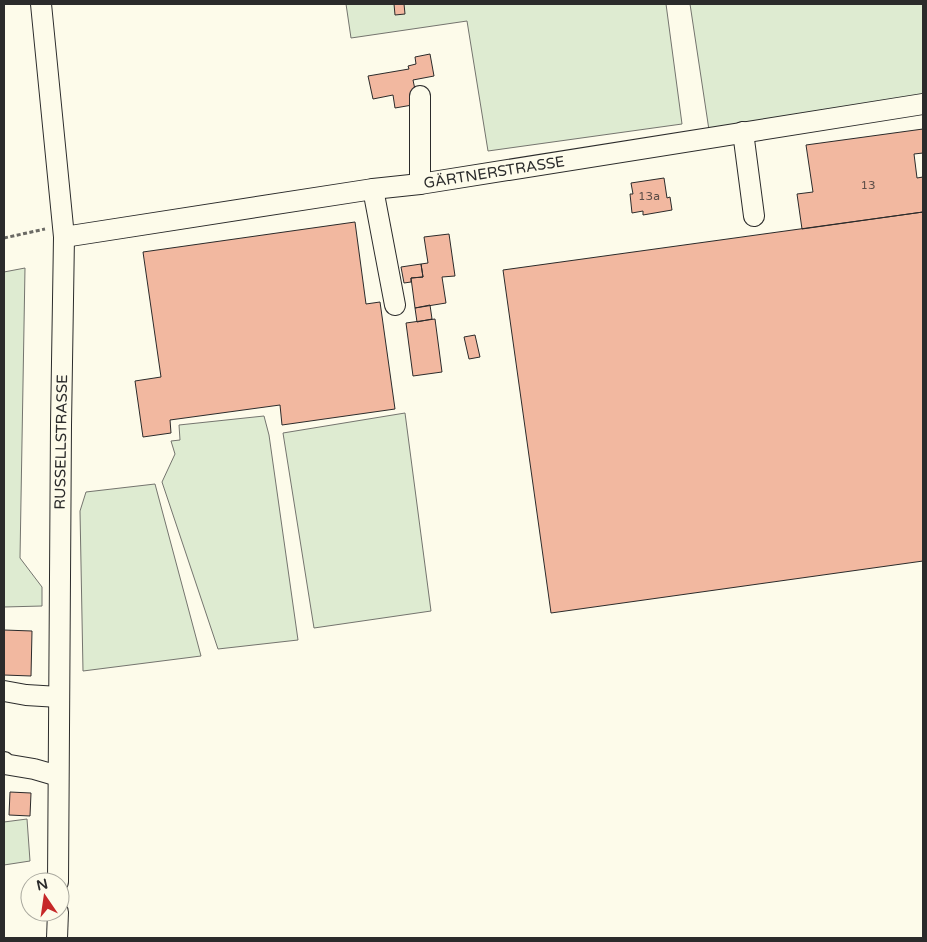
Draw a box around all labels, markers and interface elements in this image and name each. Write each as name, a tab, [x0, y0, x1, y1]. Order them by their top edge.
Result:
street label: GÄRTNERSTRASSE	[422, 152, 566, 192]
house number: 13	[860, 178, 876, 192]
house number: 13a	[638, 189, 660, 203]
street label: RUSSELLSTRASSE	[51, 374, 71, 510]
north arrow	[20, 872, 70, 922]
text: N	[35, 875, 50, 894]

